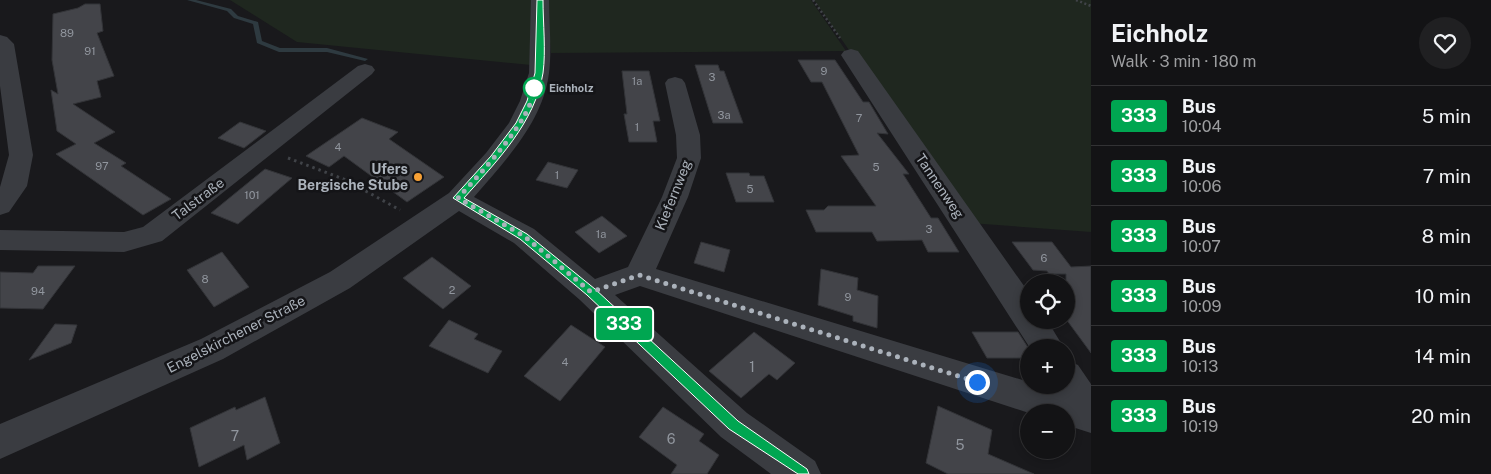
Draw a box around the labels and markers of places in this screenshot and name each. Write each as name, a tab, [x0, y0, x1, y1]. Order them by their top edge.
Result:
marker: Eichholz	[523, 77, 545, 99]
place label: Eichholz	[549, 82, 594, 94]
place label: Ufers Bergische Stube	[297, 161, 408, 193]
marker: Ufers Bergische Stube	[412, 171, 424, 183]

